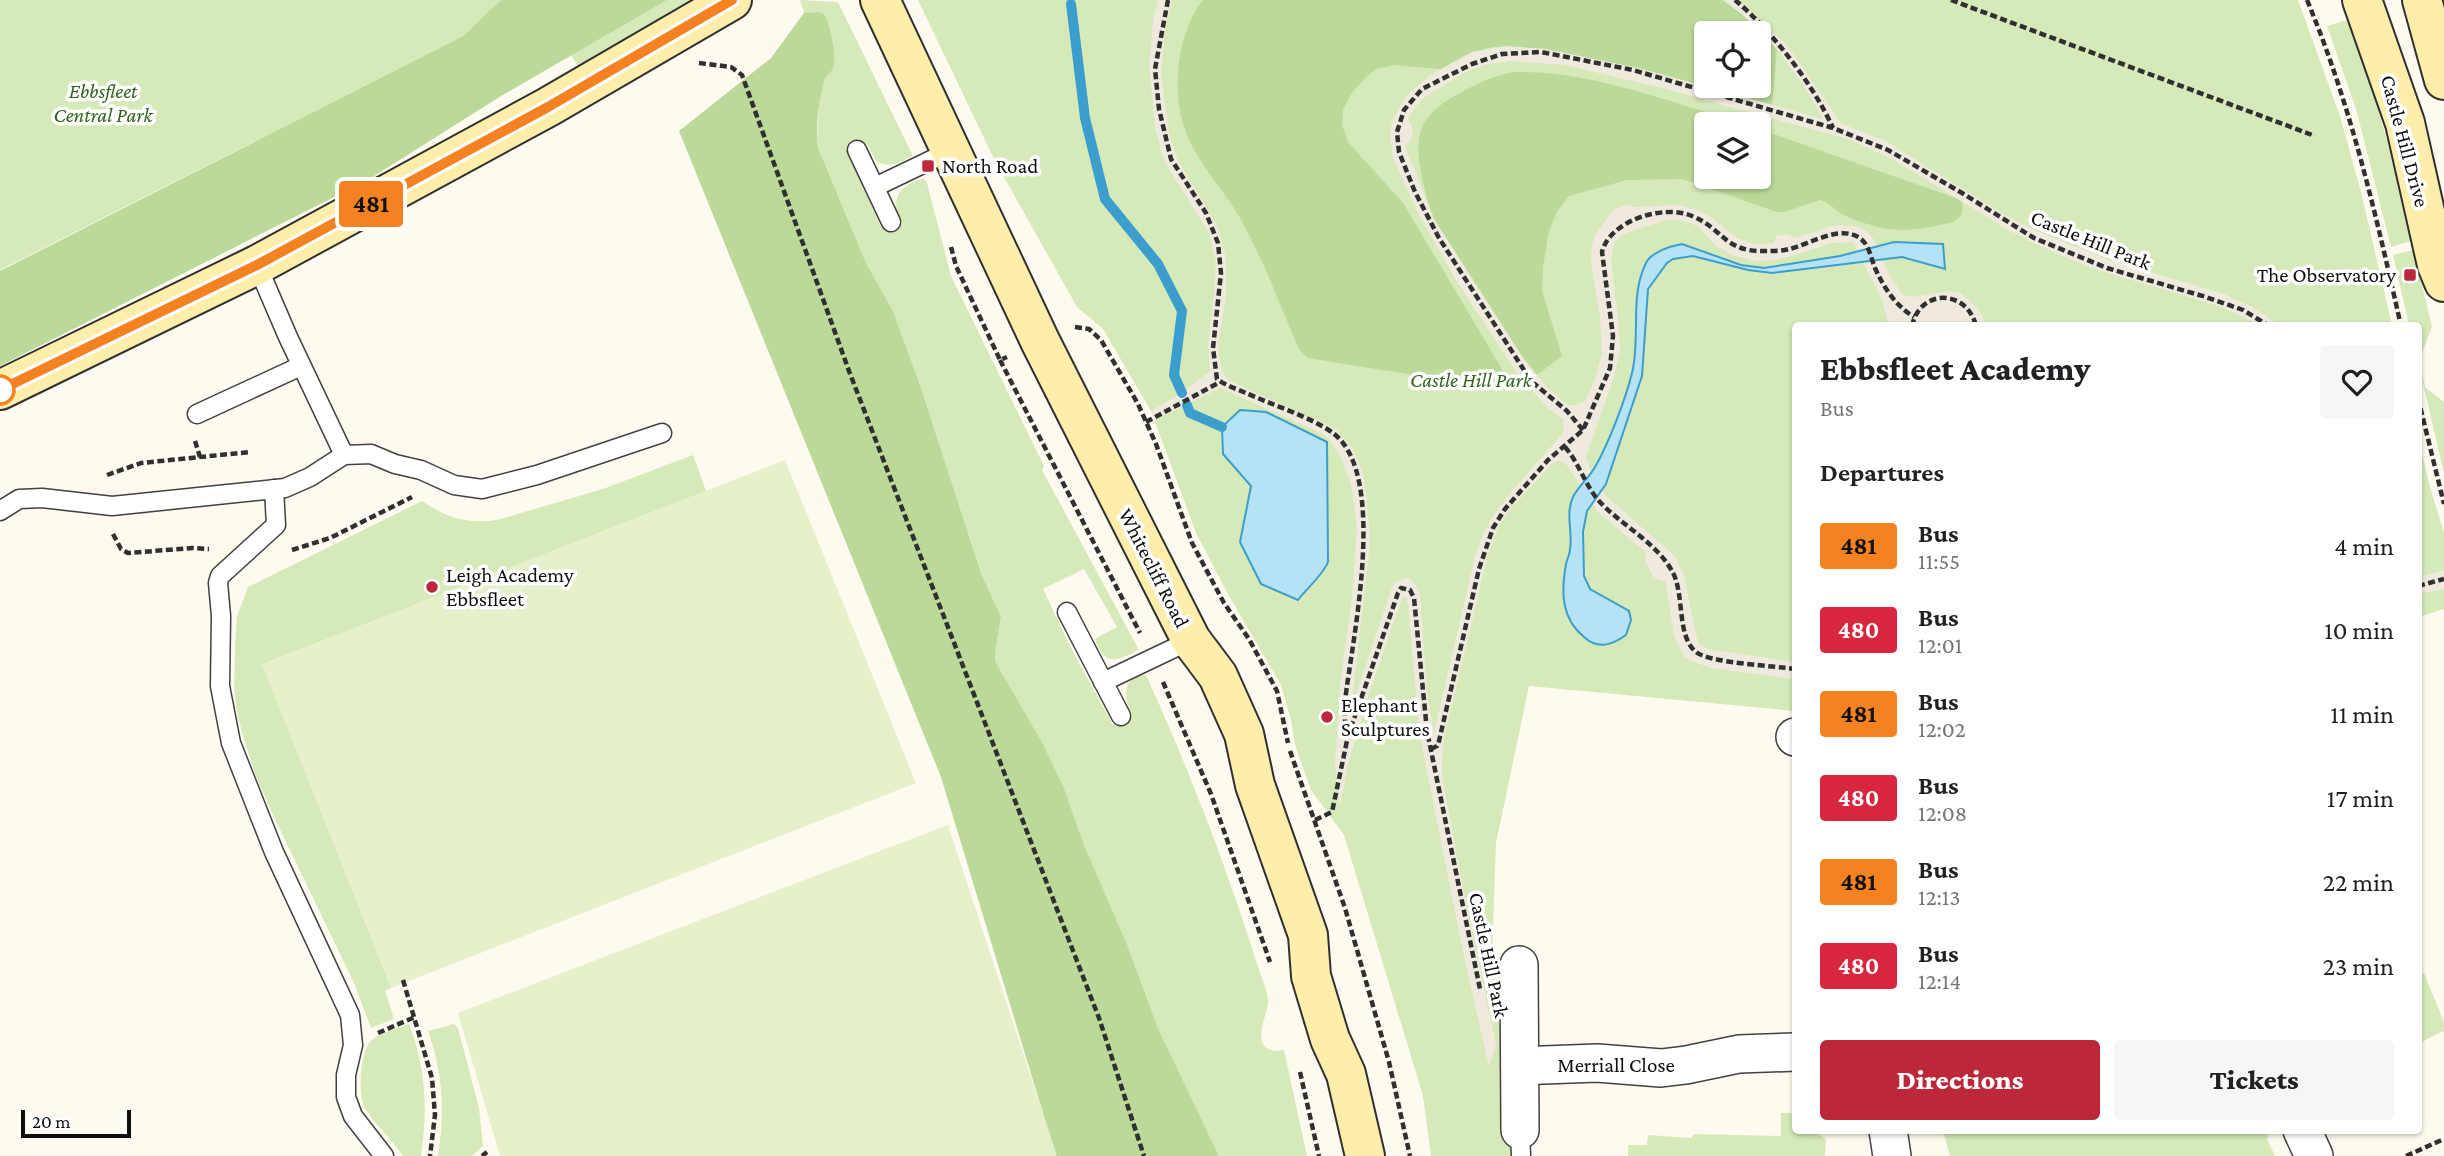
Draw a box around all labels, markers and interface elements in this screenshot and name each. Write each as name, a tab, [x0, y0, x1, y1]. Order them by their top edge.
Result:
map controls	[1694, 21, 1771, 189]
button: locate	[1694, 21, 1771, 98]
street label: Castle Hill Drive	[2376, 72, 2434, 210]
park label: Ebbsfleet Central Park	[53, 79, 153, 127]
button: layers	[1694, 112, 1771, 189]
place label: North Road	[942, 154, 1038, 178]
marker: North Road	[920, 158, 936, 174]
line badge: 481	[331, 181, 411, 227]
text: 481	[353, 190, 389, 217]
street label: Castle Hill Park	[2027, 205, 2155, 275]
place label: The Observatory	[2257, 263, 2396, 287]
marker: The Observatory	[2402, 267, 2418, 283]
button: heart	[2320, 345, 2394, 419]
text: Ebbsfleet Academy	[1820, 350, 2090, 387]
park label: Castle Hill Park	[1410, 368, 1533, 392]
unlabelled marker	[0, 375, 15, 405]
text: Bus	[1820, 395, 1854, 421]
text: Departures	[1820, 458, 1944, 487]
street label: Whitecliff Road	[1114, 504, 1194, 632]
text: Bus	[1918, 519, 1959, 548]
text: 481	[1841, 532, 1876, 559]
text: 4 min	[2334, 532, 2394, 561]
text: 11:55	[1918, 548, 1960, 574]
place label: Leigh Academy Ebbsfleet	[446, 563, 574, 611]
marker: Leigh Academy Ebbsfleet	[424, 579, 440, 595]
text: Bus	[1918, 603, 1959, 632]
text: 480	[1838, 616, 1879, 643]
text: 10 min	[2324, 616, 2394, 645]
text: 12:01	[1918, 632, 1963, 658]
text: Bus	[1918, 687, 1959, 716]
place label: Elephant Sculptures	[1341, 693, 1430, 741]
text: 481	[1841, 700, 1876, 727]
text: 11 min	[2330, 700, 2394, 729]
marker: Elephant Sculptures	[1319, 709, 1335, 725]
text: 12:02	[1918, 716, 1966, 742]
text: Bus	[1918, 771, 1959, 800]
text: 480	[1838, 784, 1879, 811]
text: 17 min	[2327, 784, 2394, 813]
text: 12:08	[1918, 800, 1967, 826]
text: Bus	[1918, 855, 1959, 884]
text: 481	[1841, 868, 1876, 895]
text: 22 min	[2323, 868, 2394, 897]
text: 12:13	[1918, 884, 1960, 910]
street label: Castle Hill Park	[1464, 890, 1514, 1020]
text: Bus	[1918, 939, 1959, 968]
text: 480	[1838, 952, 1879, 979]
text: 23 min	[2323, 952, 2394, 981]
text: 12:14	[1918, 968, 1961, 994]
button: Directions	[1820, 1040, 2100, 1120]
button: Tickets	[2114, 1040, 2394, 1120]
street label: Merriall Close	[1557, 1053, 1675, 1077]
scale bar	[21, 1107, 131, 1139]
text: 20 m	[32, 1111, 71, 1132]

